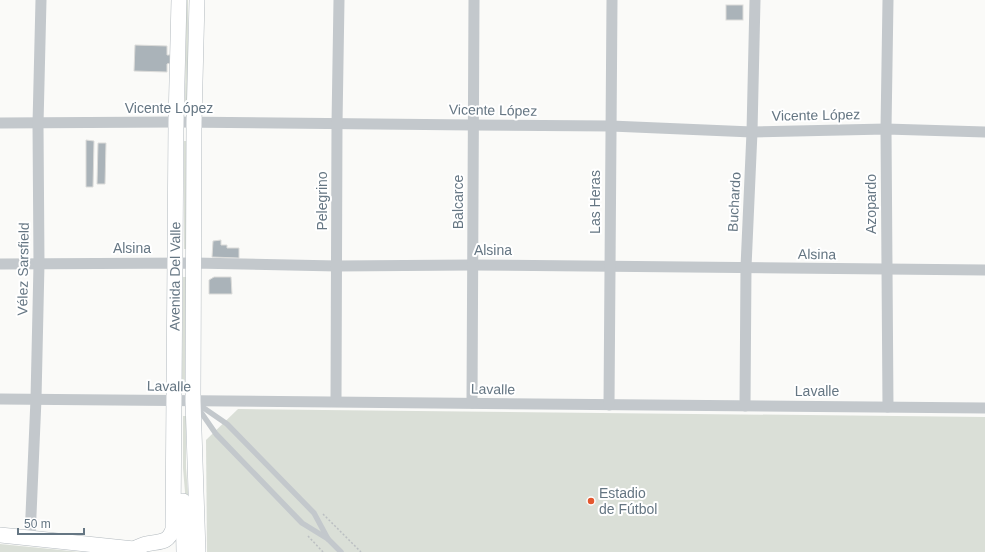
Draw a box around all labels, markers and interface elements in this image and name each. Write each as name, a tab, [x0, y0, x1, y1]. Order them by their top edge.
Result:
street label: Vicente López	[125, 100, 213, 116]
street label: Vicente López	[449, 101, 537, 119]
street label: Vicente López	[772, 106, 860, 124]
street label: Las Heras	[587, 170, 603, 234]
street label: Pelegrino	[314, 171, 330, 231]
street label: Buchardo	[724, 171, 744, 232]
street label: Azopardo	[863, 174, 879, 234]
street label: Balcarce	[450, 175, 466, 229]
street label: Avenida Del Valle	[166, 221, 183, 331]
street label: Vélez Sarsfield	[14, 222, 32, 316]
street label: Alsina	[113, 240, 151, 256]
street label: Alsina	[474, 242, 512, 258]
street label: Alsina	[798, 246, 836, 262]
street label: Lavalle	[147, 378, 192, 394]
street label: Lavalle	[471, 381, 516, 397]
street label: Lavalle	[795, 383, 839, 399]
place label: Estadio de Fútbol	[599, 485, 657, 517]
marker: Estadio de Fútbol	[586, 496, 596, 506]
scale bar	[18, 510, 84, 536]
text: 50 m	[24, 517, 51, 531]

